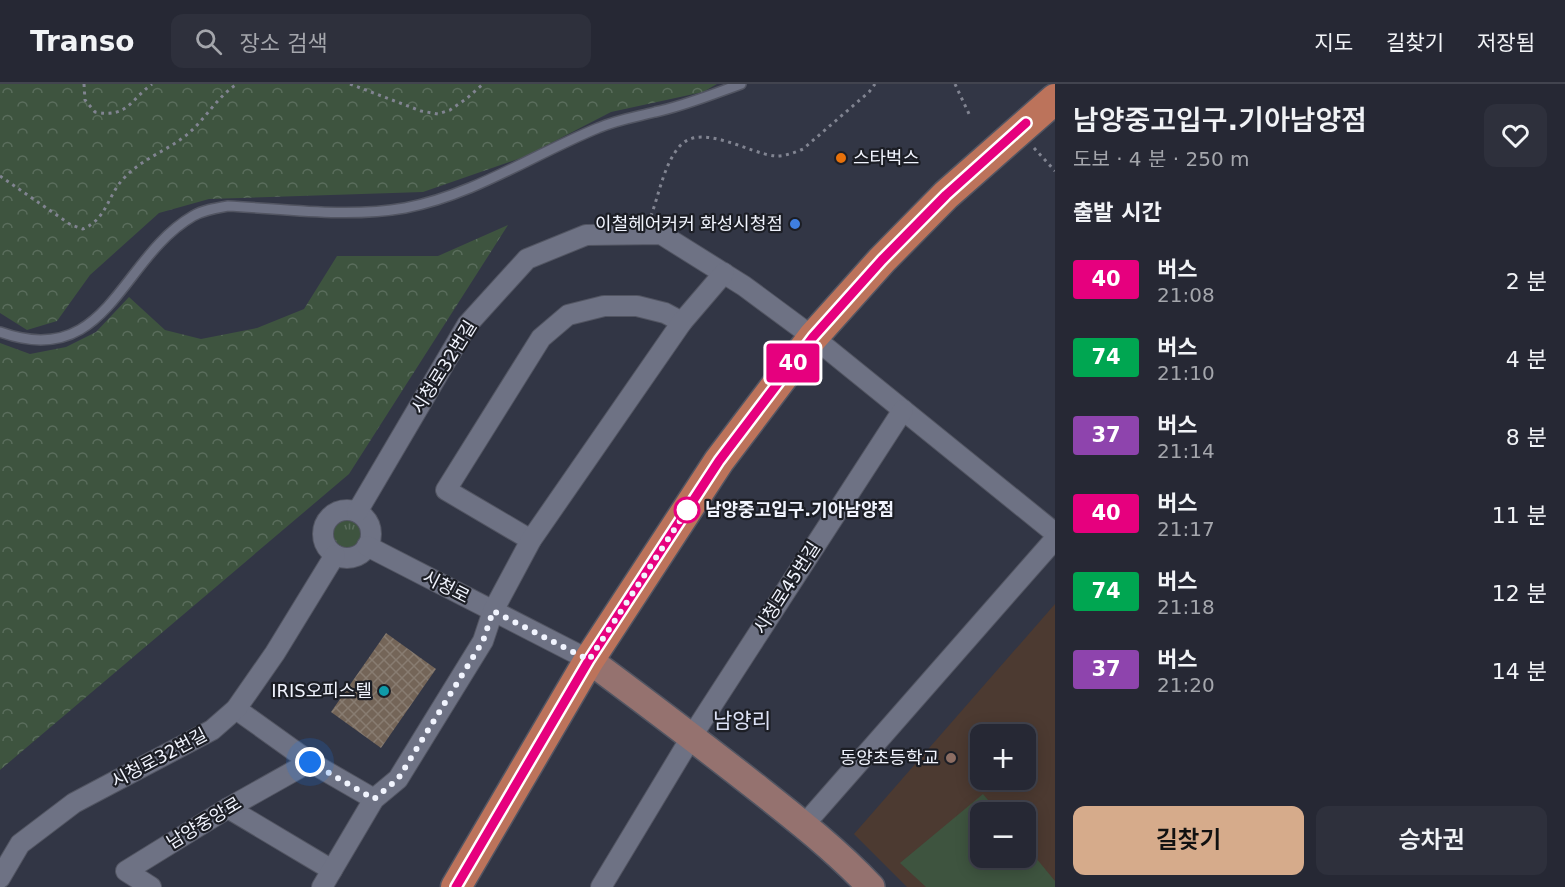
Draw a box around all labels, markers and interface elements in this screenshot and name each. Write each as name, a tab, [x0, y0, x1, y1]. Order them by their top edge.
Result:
search box	[171, 14, 591, 68]
text: Transo	[30, 25, 135, 58]
icon: search	[192, 25, 225, 58]
text: 장소 검색	[240, 31, 328, 56]
text: 지도	[1314, 31, 1353, 55]
text: 길찾기	[1386, 31, 1444, 55]
text: 저장됨	[1477, 31, 1535, 55]
text: 남양중고입구.기아남양점	[1073, 104, 1367, 137]
button: heart	[1484, 104, 1547, 167]
place label: 스타벅스	[853, 147, 919, 168]
text: 도보 · 4 분 · 250 m	[1073, 147, 1249, 171]
marker: 스타벅스	[834, 151, 848, 165]
text: 출발 시간	[1073, 200, 1162, 225]
place label: 이철헤어커커 화성시청점	[595, 213, 783, 234]
marker: 이철헤어커커 화성시청점	[788, 217, 802, 231]
text: 버스	[1157, 257, 1197, 282]
text: 40	[1091, 267, 1121, 291]
text: 2 분	[1506, 269, 1547, 294]
text: 21:08	[1157, 283, 1215, 307]
street label: 시청로32번길	[407, 316, 480, 417]
text: 버스	[1157, 335, 1197, 360]
line badge: 40	[766, 344, 820, 382]
text: 74	[1091, 345, 1121, 369]
text: 4 분	[1506, 347, 1547, 372]
text: 40	[778, 351, 808, 375]
text: 21:10	[1157, 361, 1215, 385]
text: 버스	[1157, 413, 1197, 438]
text: 37	[1091, 423, 1121, 447]
text: 8 분	[1506, 425, 1547, 450]
text: 21:14	[1157, 439, 1215, 463]
text: 버스	[1157, 491, 1197, 516]
marker: 남양중고입구.기아남양점	[674, 497, 700, 523]
place label: 남양중고입구.기아남양점	[705, 499, 894, 520]
text: 40	[1091, 501, 1121, 525]
text: 11 분	[1492, 503, 1547, 528]
text: 21:17	[1157, 517, 1215, 541]
street label: 시청로45번길	[749, 538, 824, 638]
street label: 시청로	[419, 566, 473, 607]
text: 버스	[1157, 569, 1197, 594]
text: 74	[1091, 579, 1121, 603]
text: 12 분	[1492, 581, 1547, 606]
text: 21:18	[1157, 595, 1215, 619]
text: 버스	[1157, 647, 1197, 672]
text: 37	[1091, 657, 1121, 681]
text: 14 분	[1492, 659, 1547, 684]
text: 21:20	[1157, 673, 1215, 697]
place label: IRIS오피스텔	[271, 680, 372, 701]
marker: IRIS오피스텔	[377, 684, 391, 698]
district label: 남양리	[713, 709, 771, 733]
street label: 시청로32번길	[107, 723, 210, 792]
map controls	[970, 724, 1036, 868]
button: +	[970, 724, 1036, 790]
your location	[295, 747, 325, 777]
place label: 동양초등학교	[840, 747, 939, 768]
marker: 동양초등학교	[944, 751, 958, 765]
street label: 남양중앙로	[163, 792, 245, 853]
button: −	[970, 802, 1036, 868]
button: 길찾기	[1073, 806, 1304, 875]
button: 승차권	[1316, 806, 1547, 875]

